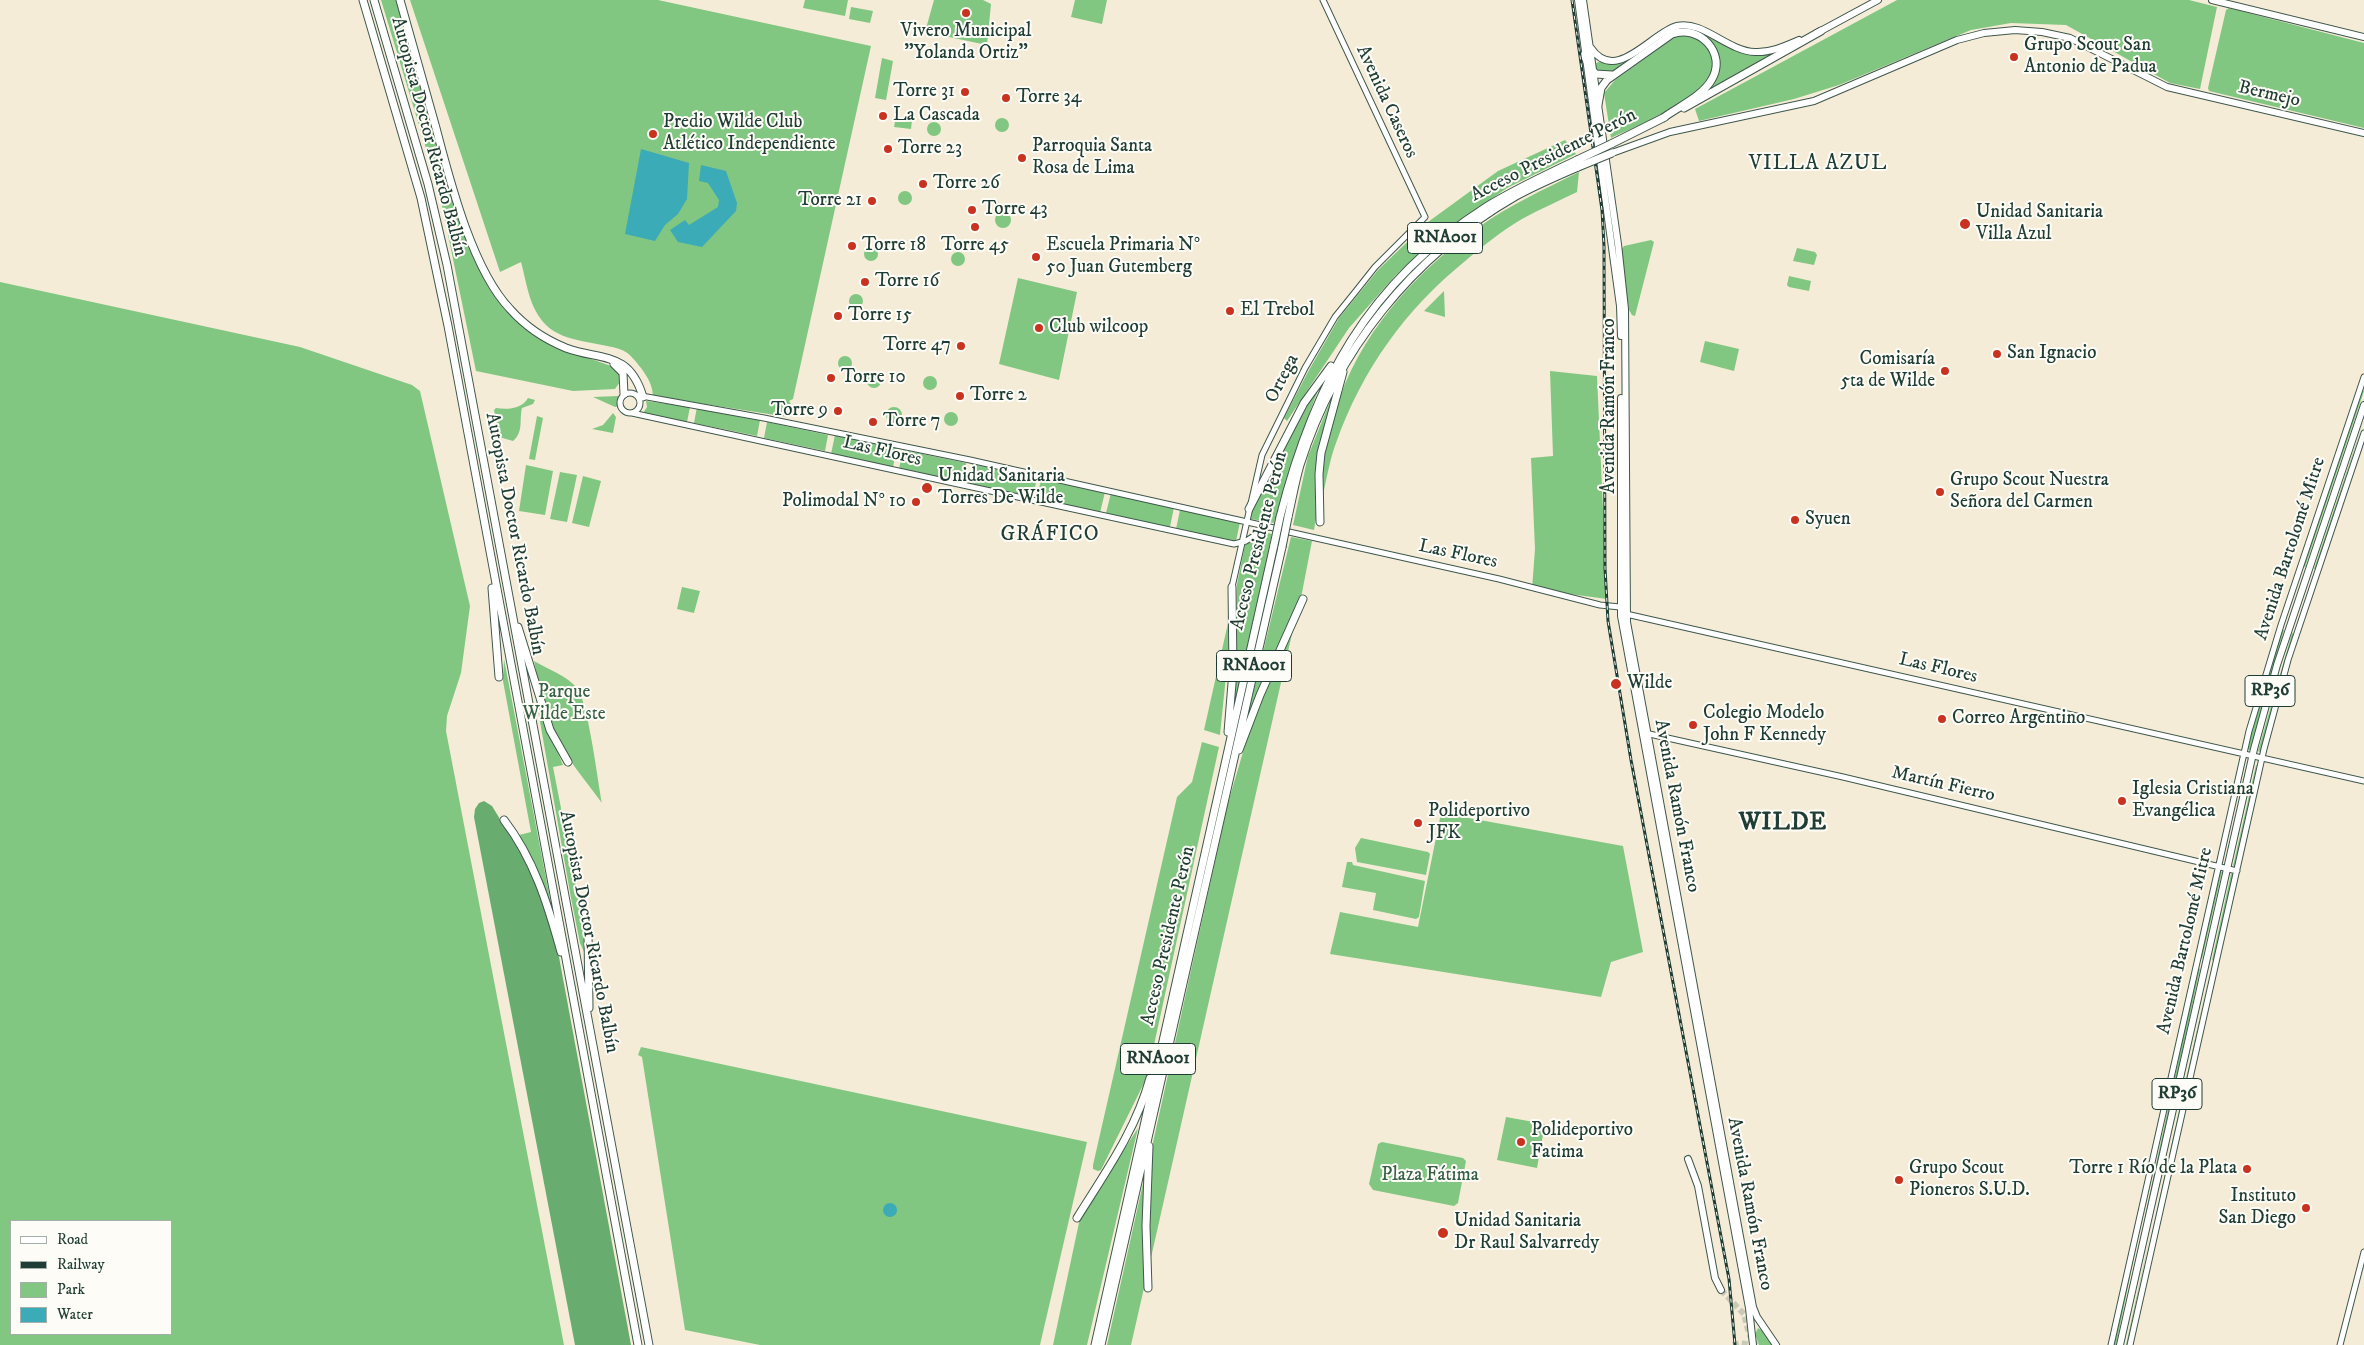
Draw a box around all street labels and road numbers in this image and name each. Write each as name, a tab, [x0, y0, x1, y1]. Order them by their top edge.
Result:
street label: Autopista Doctor Ricardo Balbín	[385, 15, 471, 259]
street label: Avenida Caseros	[1350, 42, 1422, 162]
street label: Bermejo	[2236, 77, 2302, 113]
street label: Acceso Presidente Perón	[1467, 104, 1641, 208]
road number: RNA001	[1408, 222, 1482, 254]
street label: Avenida Ramón Franco	[1599, 318, 1621, 494]
street label: Ortega	[1261, 351, 1305, 407]
street label: Autopista Doctor Ricardo Balbín	[479, 411, 549, 657]
street label: Las Flores	[840, 432, 924, 472]
street label: Acceso Presidente Perón	[1227, 449, 1293, 633]
street label: Avenida Bartolomé Mitre	[2251, 455, 2331, 643]
street label: Las Flores	[1417, 536, 1499, 574]
street label: Las Flores	[1896, 649, 1980, 689]
road number: RNA001	[1216, 650, 1292, 681]
road number: RP36	[2245, 676, 2295, 706]
street label: Avenida Ramón Franco	[1648, 718, 1704, 894]
street label: Martín Fierro	[1889, 762, 1997, 808]
street label: Autopista Doctor Ricardo Balbín	[553, 809, 623, 1055]
street label: Acceso Presidente Perón	[1137, 844, 1201, 1028]
street label: Avenida Bartolomé Mitre	[2153, 845, 2219, 1037]
road number: RNA001	[1120, 1044, 1196, 1074]
road number: RP36	[2152, 1078, 2202, 1110]
street label: Avenida Ramón Franco	[1721, 1116, 1777, 1292]

